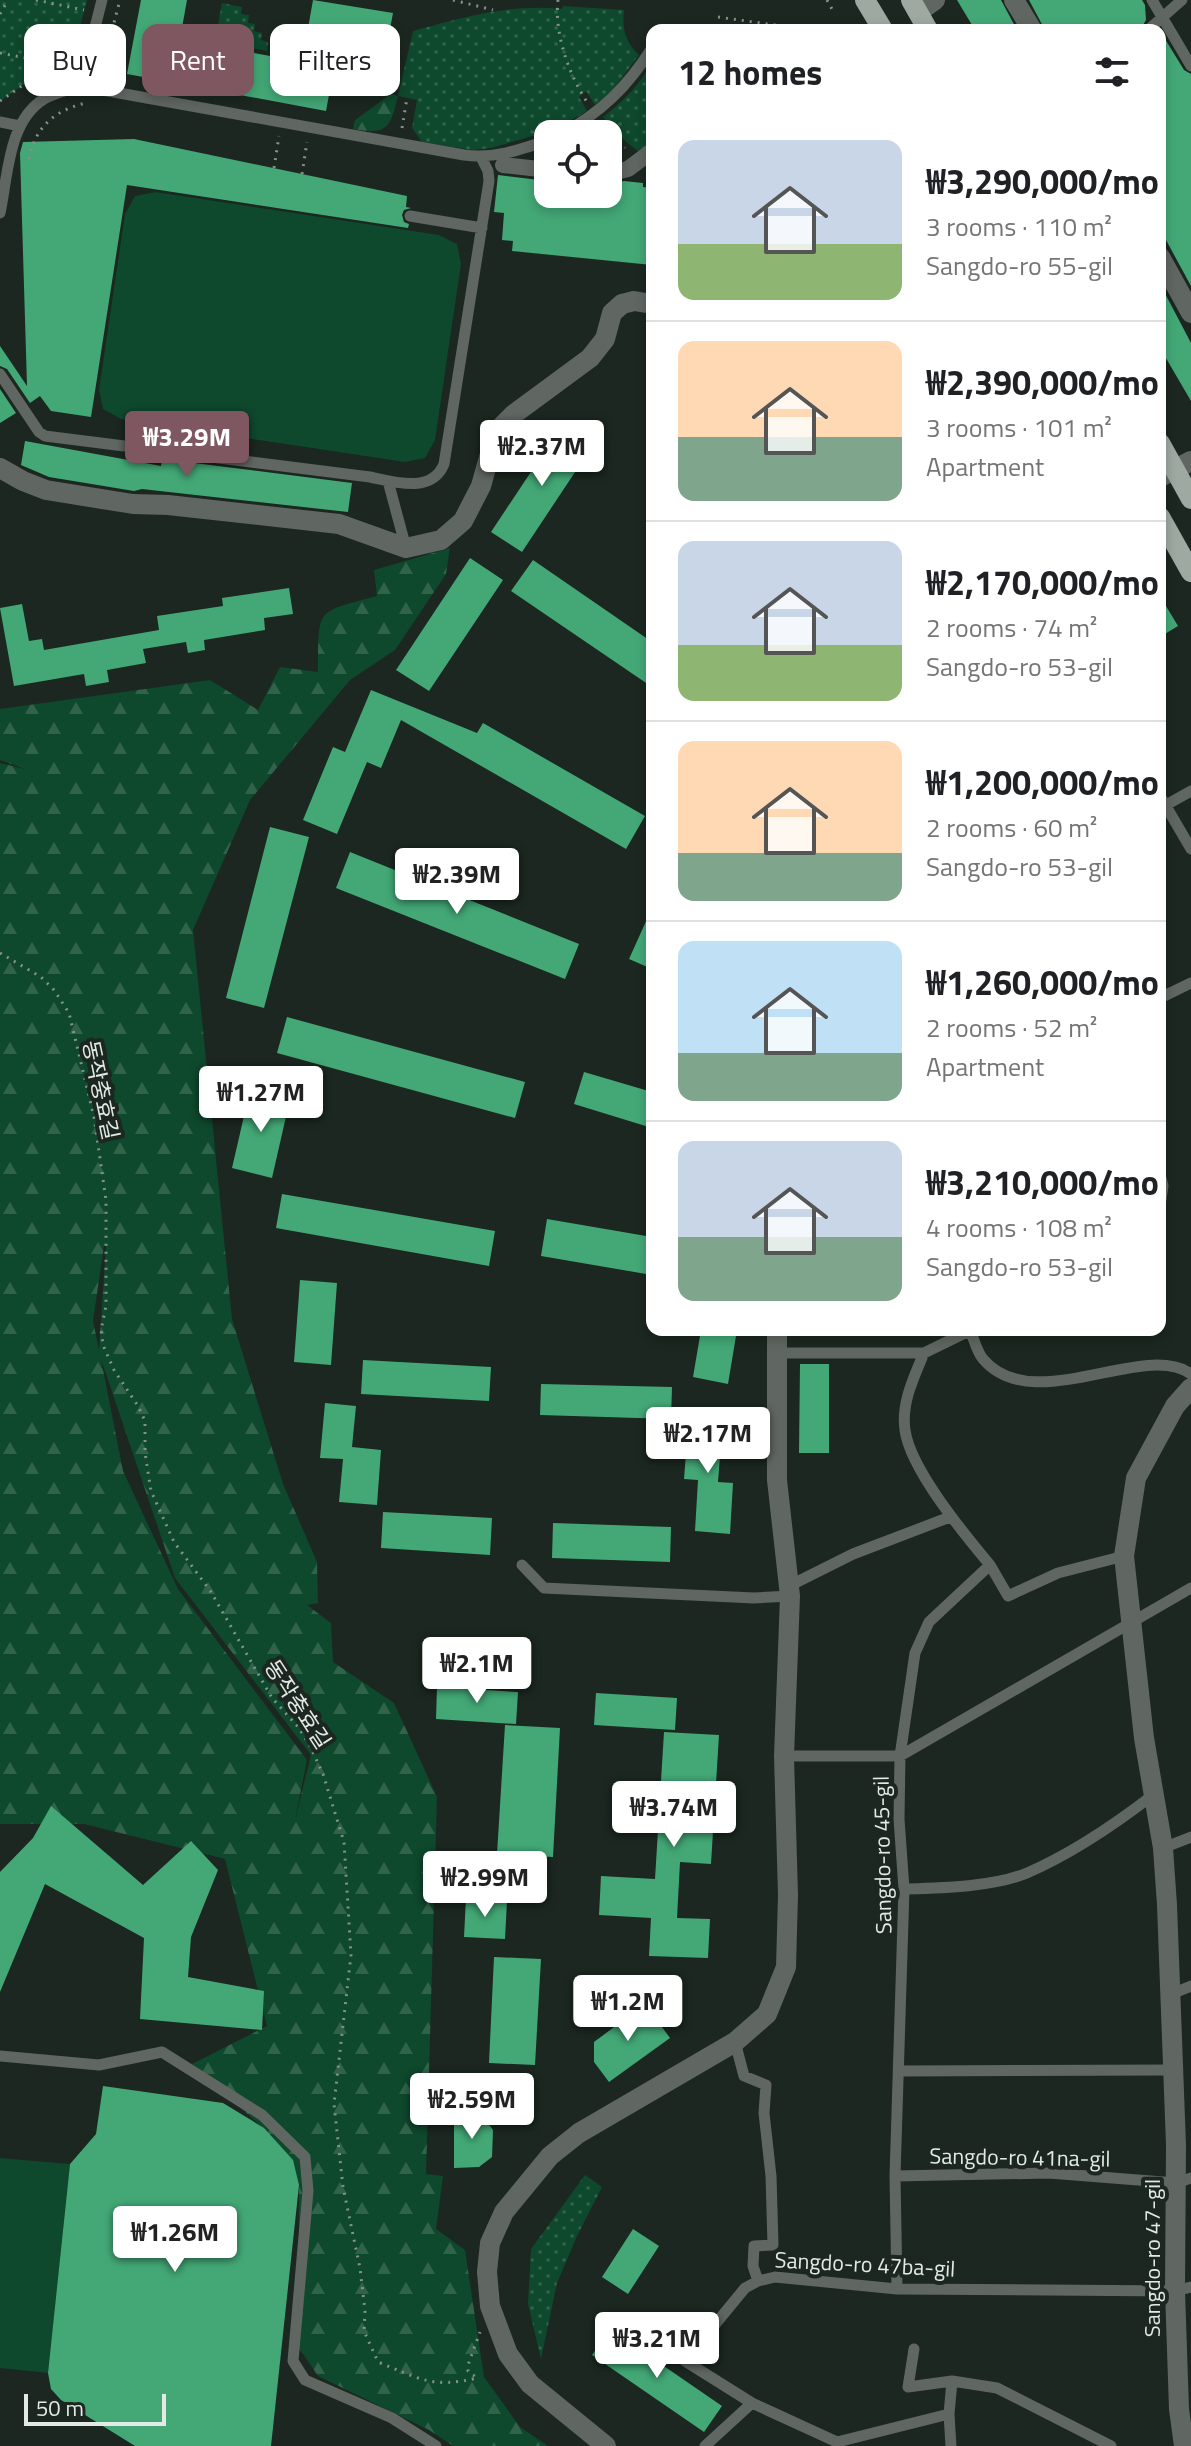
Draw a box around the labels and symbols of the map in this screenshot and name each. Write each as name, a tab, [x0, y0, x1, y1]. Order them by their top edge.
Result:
pin: ₩3.29M	[122, 411, 252, 479]
pin: ₩2.37M	[477, 420, 607, 488]
pin: ₩2.39M	[392, 848, 522, 916]
street label: 동작충효길	[74, 1037, 128, 1143]
pin: ₩1.27M	[196, 1066, 326, 1134]
pin: ₩2.17M	[643, 1407, 773, 1475]
pin: ₩2.1M	[421, 1637, 533, 1705]
street label: 동작충효길	[256, 1652, 340, 1756]
street label: Sangdo-ro 45-gil	[864, 1776, 900, 1934]
pin: ₩3.74M	[609, 1781, 739, 1849]
pin: ₩2.99M	[420, 1851, 550, 1919]
pin: ₩1.2M	[572, 1975, 684, 2043]
pin: ₩2.59M	[407, 2073, 537, 2141]
street label: Sangdo-ro 41na-gil	[929, 2138, 1111, 2176]
street label: Sangdo-ro 47-gil	[1135, 2179, 1169, 2337]
pin: ₩1.26M	[110, 2206, 240, 2274]
street label: Sangdo-ro 47ba-gil	[774, 2242, 956, 2286]
pin: ₩3.21M	[592, 2312, 722, 2380]
scale bar	[24, 2390, 166, 2426]

